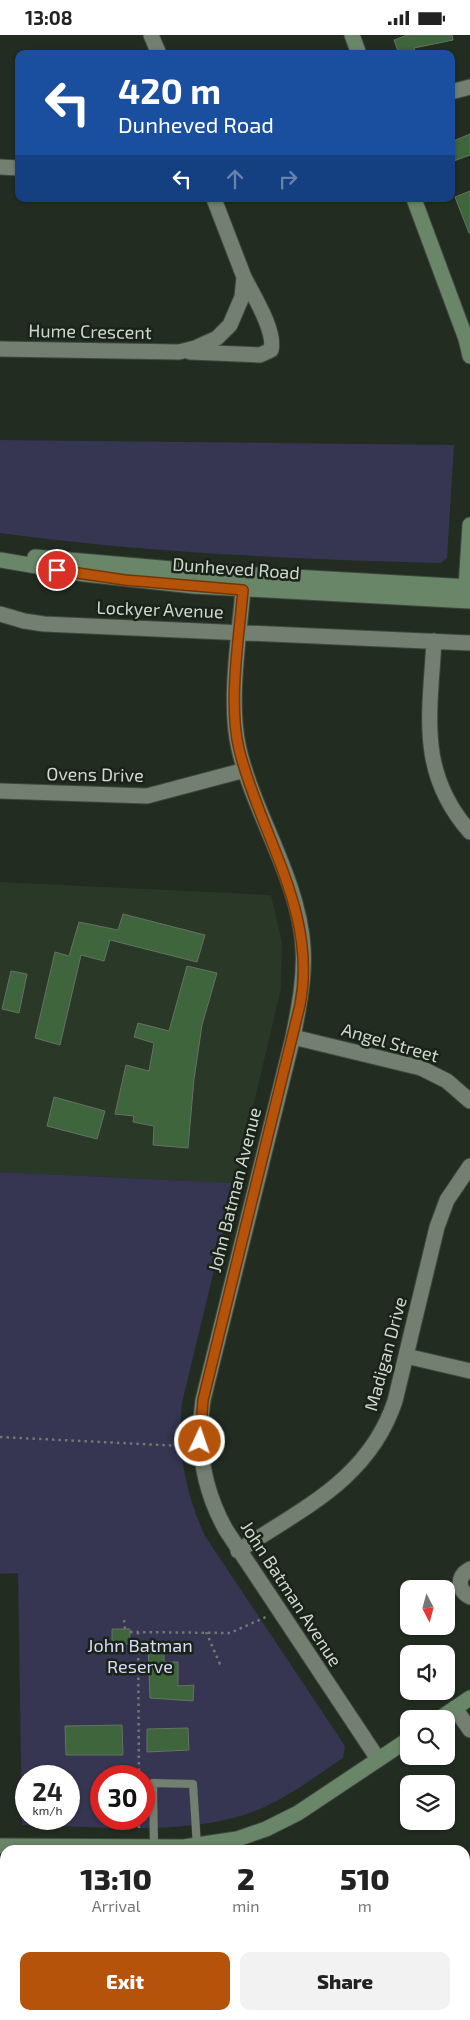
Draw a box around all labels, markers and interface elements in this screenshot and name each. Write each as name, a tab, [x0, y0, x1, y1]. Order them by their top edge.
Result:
text: 13:08	[25, 6, 73, 29]
text: 420 m	[118, 69, 221, 111]
icon: left	[35, 70, 100, 135]
text: Dunheved Road	[118, 111, 274, 137]
icon: left	[168, 165, 196, 193]
icon: ahead	[221, 165, 249, 193]
icon: right	[274, 165, 302, 193]
street label: Hume Crescent	[28, 319, 152, 343]
pin	[36, 549, 78, 591]
street label: Dunheved Road	[172, 553, 300, 583]
icon: arrive	[43, 556, 71, 584]
street label: Lockyer Avenue	[96, 596, 224, 622]
street label: Ovens Drive	[46, 762, 144, 786]
street label: Angel Street	[339, 1018, 442, 1066]
street label: John Batman Avenue	[203, 1105, 265, 1275]
street label: Madigan Drive	[359, 1294, 411, 1413]
position arrow	[173, 1414, 225, 1466]
street label: John Batman Avenue	[237, 1517, 347, 1670]
north arrow	[400, 1580, 455, 1635]
map controls	[400, 1580, 455, 1830]
park label: John Batman Reserve	[87, 1634, 193, 1677]
button: sound	[400, 1645, 455, 1700]
button: search	[400, 1710, 455, 1765]
speed limit sign: 30	[90, 1765, 155, 1830]
button: layers	[400, 1775, 455, 1830]
text: 24	[32, 1776, 63, 1806]
text: km/h	[33, 1803, 62, 1817]
text: 13:10	[80, 1860, 152, 1896]
text: 2	[237, 1860, 255, 1896]
text: 510	[340, 1860, 390, 1896]
text: Arrival	[92, 1896, 141, 1915]
text: min	[232, 1896, 260, 1915]
text: m	[358, 1896, 372, 1915]
button: Exit	[20, 1952, 230, 2010]
button: Share	[240, 1952, 450, 2010]

